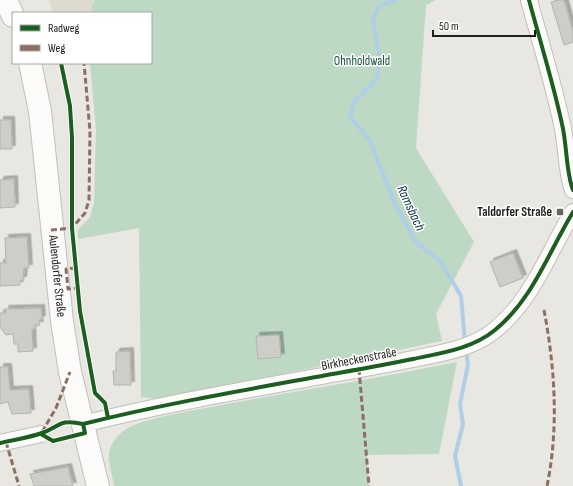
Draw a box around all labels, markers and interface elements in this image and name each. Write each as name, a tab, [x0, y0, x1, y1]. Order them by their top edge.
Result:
legend	[12, 12, 152, 64]
scale bar	[433, 12, 535, 38]
text: 50 m	[439, 19, 459, 34]
text: Radweg	[48, 21, 80, 36]
text: Weg	[48, 41, 65, 56]
park label: Ohnholdwald	[334, 53, 390, 69]
water label: Ramsbach	[393, 183, 429, 234]
place label: Taldorfer Straße	[477, 204, 552, 220]
marker: Taldorfer Straße	[555, 207, 565, 217]
street label: Aulendorfer Straße	[45, 233, 70, 318]
street label: Birkheckenstraße	[320, 344, 398, 374]

